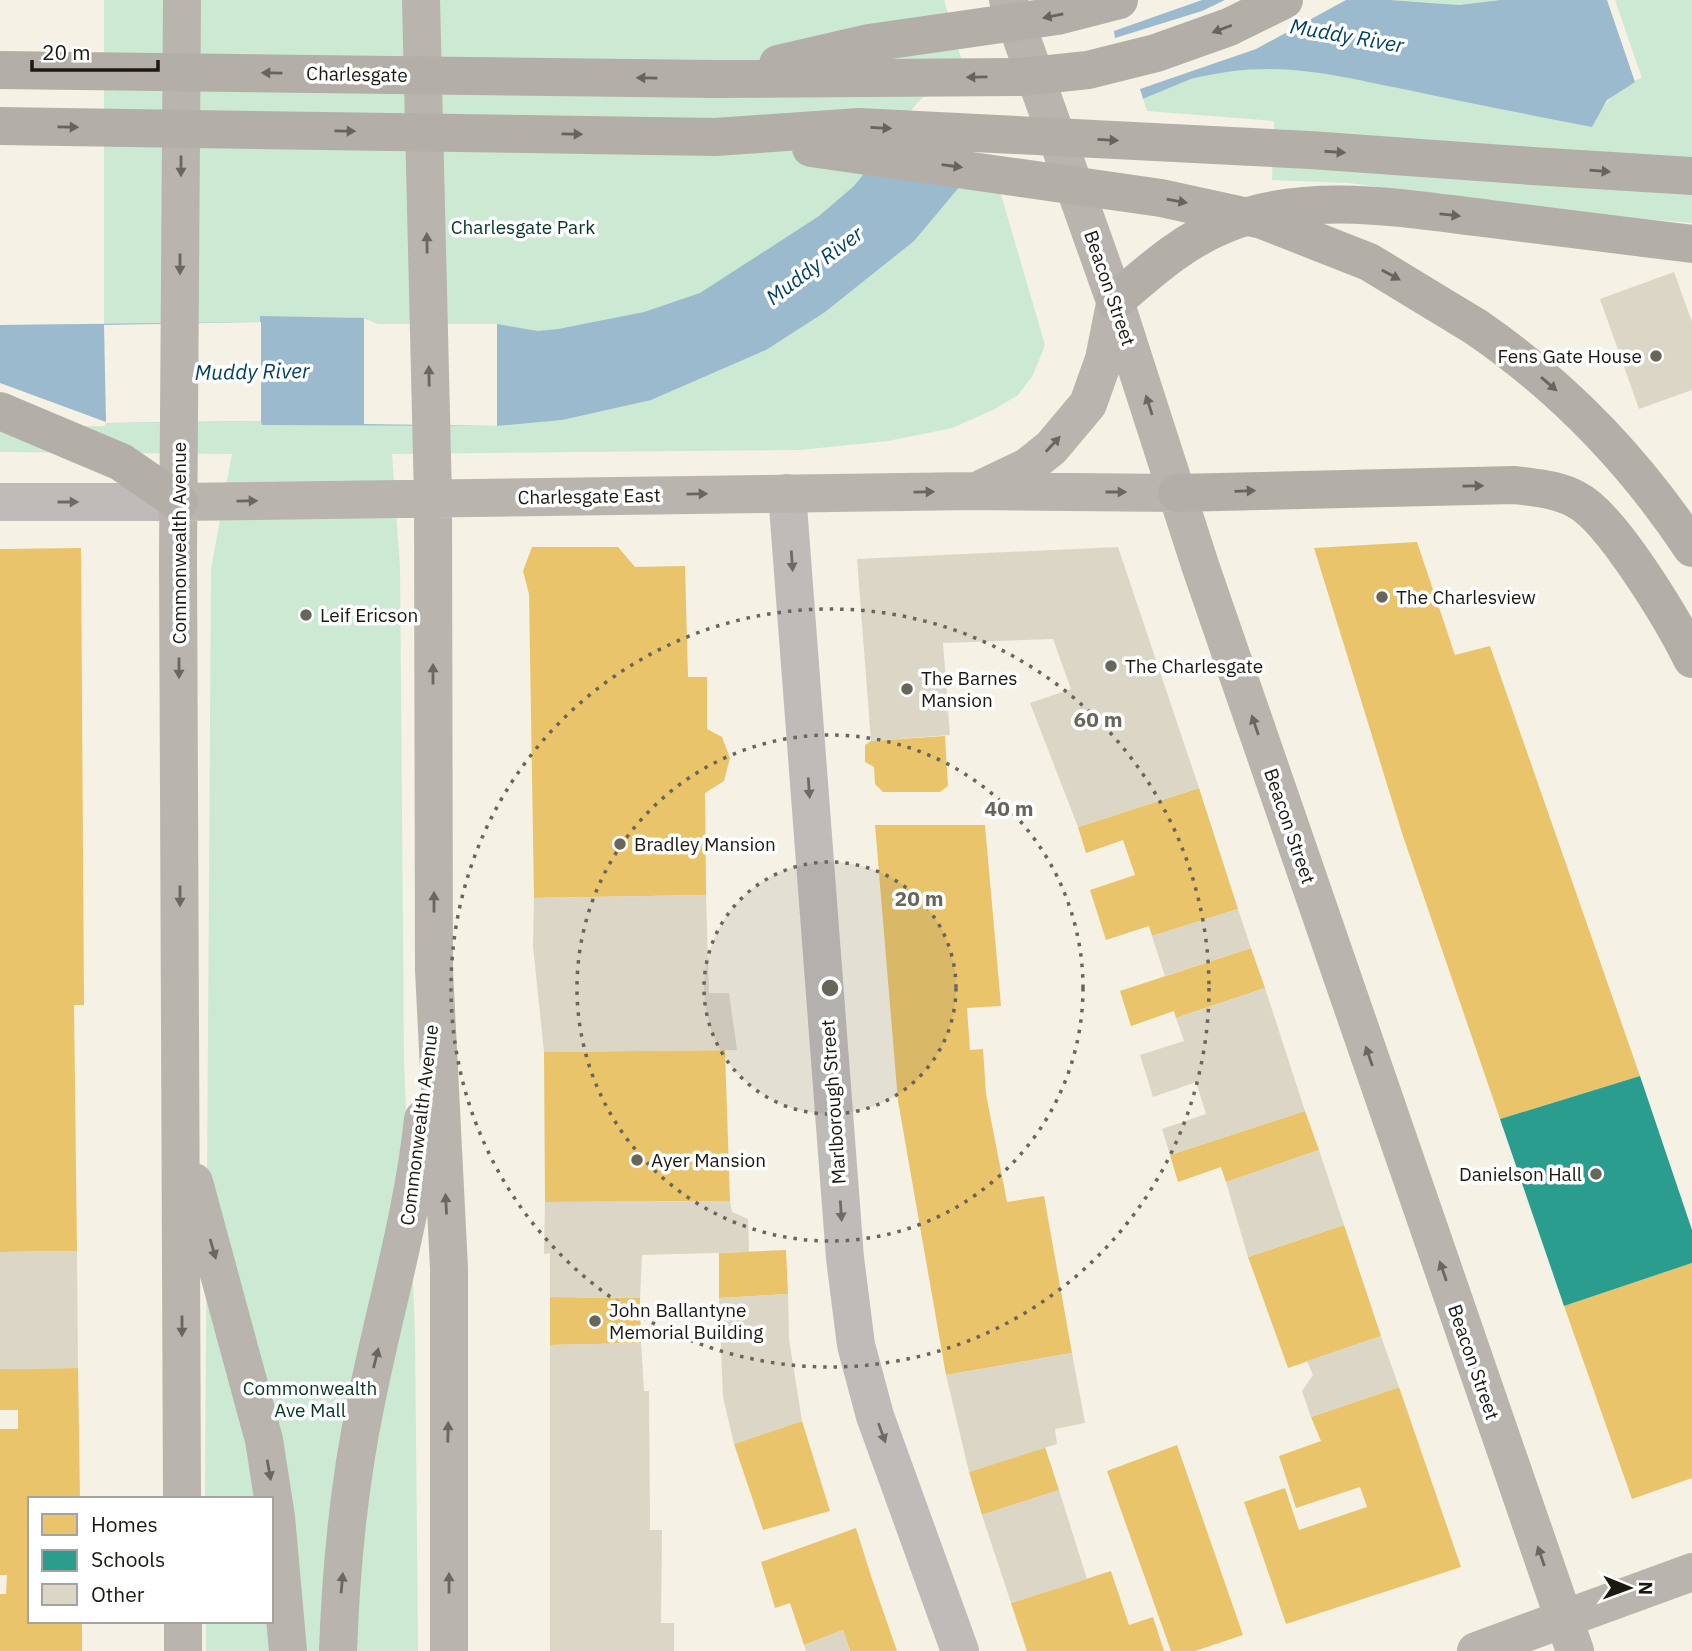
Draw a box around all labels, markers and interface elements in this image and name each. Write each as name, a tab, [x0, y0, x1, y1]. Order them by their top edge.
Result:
one-way arrow	[1042, 11, 1064, 22]
water label: Muddy River	[1288, 11, 1407, 59]
one-way arrow	[1212, 24, 1233, 35]
scale bar	[32, 28, 158, 72]
text: 20 m	[42, 38, 91, 66]
street label: Charlesgate	[306, 61, 408, 87]
one-way arrow	[261, 68, 283, 79]
one-way arrow	[966, 72, 988, 83]
one-way arrow	[635, 73, 657, 84]
one-way arrow	[57, 121, 79, 133]
one-way arrow	[870, 123, 892, 134]
one-way arrow	[334, 125, 356, 137]
one-way arrow	[561, 129, 583, 140]
one-way arrow	[1097, 134, 1119, 145]
one-way arrow	[1324, 147, 1346, 158]
one-way arrow	[175, 155, 187, 177]
one-way arrow	[942, 161, 964, 172]
one-way arrow	[1589, 166, 1611, 177]
one-way arrow	[1166, 196, 1188, 207]
one-way arrow	[1439, 209, 1461, 220]
park label: Charlesgate Park	[451, 215, 595, 239]
water label: Muddy River	[760, 218, 869, 311]
street label: Beacon Street	[1079, 227, 1141, 349]
one-way arrow	[421, 232, 432, 254]
one-way arrow	[175, 254, 186, 276]
one-way arrow	[1382, 268, 1402, 280]
place label: Fens Gate House	[1497, 344, 1642, 368]
marker: Fens Gate House	[1648, 348, 1664, 364]
water label: Muddy River	[194, 356, 311, 386]
one-way arrow	[424, 365, 435, 387]
one-way arrow	[1540, 376, 1558, 392]
one-way arrow	[1143, 394, 1154, 415]
one-way arrow	[1045, 435, 1061, 453]
street label: Commonwealth Avenue	[167, 442, 191, 644]
one-way arrow	[1462, 480, 1484, 492]
street label: Charlesgate East	[517, 483, 661, 509]
one-way arrow	[1235, 485, 1257, 496]
one-way arrow	[913, 486, 935, 497]
one-way arrow	[1105, 486, 1127, 498]
one-way arrow	[686, 489, 708, 500]
one-way arrow	[237, 495, 259, 507]
one-way arrow	[57, 496, 79, 508]
one-way arrow	[786, 551, 797, 573]
place label: The Charlesview	[1396, 585, 1536, 609]
marker: The Charlesview	[1374, 589, 1390, 605]
place label: Leif Ericson	[320, 603, 418, 627]
marker: Leif Ericson	[298, 607, 314, 623]
place label: The Charlesgate	[1125, 654, 1263, 678]
one-way arrow	[173, 657, 185, 679]
marker: The Charlesgate	[1103, 658, 1119, 674]
one-way arrow	[427, 663, 439, 685]
place label: The Barnes Mansion	[921, 666, 1018, 712]
marker: The Barnes Mansion	[899, 681, 915, 697]
text: 60 m	[1074, 705, 1122, 733]
one-way arrow	[1249, 715, 1260, 736]
street label: Beacon Street	[1259, 765, 1321, 887]
one-way arrow	[804, 777, 815, 799]
text: 40 m	[985, 794, 1033, 822]
place label: Bradley Mansion	[634, 832, 776, 856]
marker: Bradley Mansion	[612, 836, 628, 852]
text: 20 m	[895, 884, 943, 912]
one-way arrow	[174, 885, 186, 907]
one-way arrow	[428, 891, 440, 913]
centre of rings	[818, 976, 842, 1000]
street label: Marlborough Street	[815, 1019, 851, 1185]
street label: Commonwealth Avenue	[395, 1023, 443, 1227]
one-way arrow	[1363, 1046, 1374, 1067]
place label: Ayer Mansion	[651, 1148, 766, 1172]
marker: Ayer Mansion	[629, 1152, 645, 1168]
place label: Danielson Hall	[1459, 1162, 1582, 1186]
marker: Danielson Hall	[1588, 1166, 1604, 1182]
one-way arrow	[440, 1193, 451, 1215]
one-way arrow	[836, 1200, 847, 1222]
one-way arrow	[208, 1238, 219, 1260]
one-way arrow	[1437, 1261, 1448, 1282]
place label: John Ballantyne Memorial Building	[609, 1298, 763, 1344]
street label: Beacon Street	[1443, 1301, 1505, 1423]
marker: John Ballantyne Memorial Building	[587, 1313, 603, 1329]
one-way arrow	[176, 1316, 188, 1338]
one-way arrow	[371, 1347, 382, 1369]
park label: Commonwealth Ave Mall	[243, 1376, 377, 1422]
one-way arrow	[443, 1420, 454, 1442]
one-way arrow	[877, 1423, 888, 1444]
one-way arrow	[264, 1459, 275, 1481]
legend	[28, 1497, 273, 1623]
text: Homes	[91, 1510, 158, 1538]
text: Schools	[91, 1545, 165, 1573]
one-way arrow	[1535, 1545, 1546, 1566]
north arrow	[1594, 1553, 1664, 1623]
one-way arrow	[337, 1572, 348, 1594]
one-way arrow	[443, 1572, 455, 1594]
text: Other	[91, 1580, 145, 1608]
text: N	[1634, 1581, 1658, 1595]

